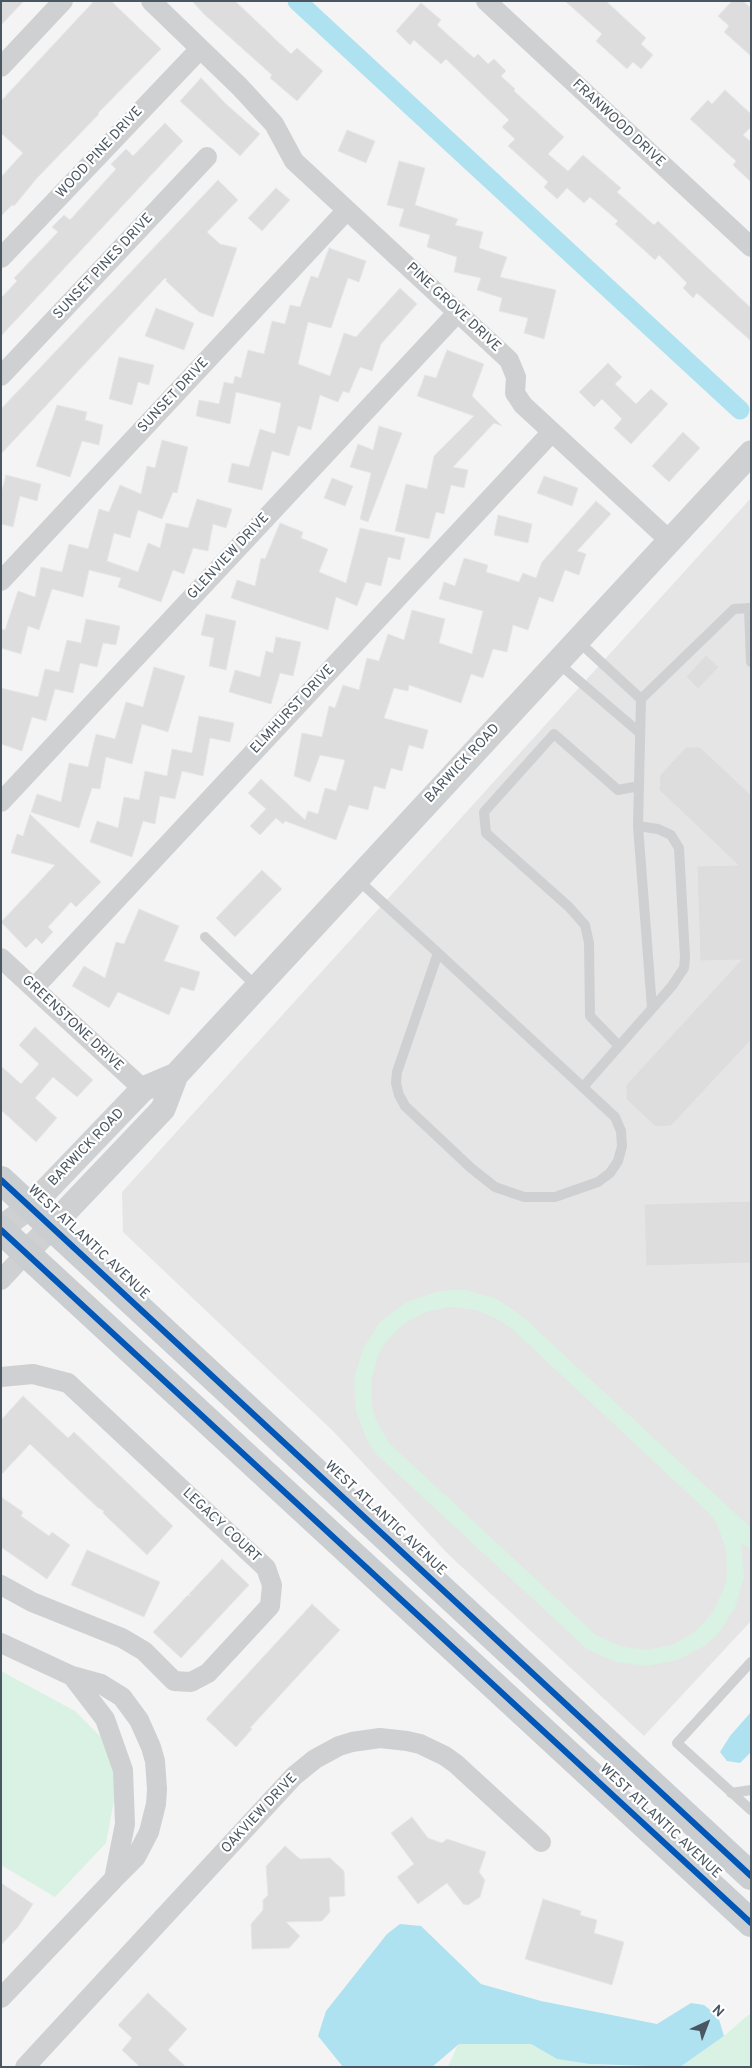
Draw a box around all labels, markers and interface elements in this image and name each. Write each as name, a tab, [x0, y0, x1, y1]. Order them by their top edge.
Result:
street label: FRANWOOD DRIVE	[568, 77, 668, 171]
street label: WOOD PINE DRIVE	[53, 104, 147, 202]
street label: SUNSET PINES DRIVE	[51, 211, 157, 323]
street label: PINE GROVE DRIVE	[402, 260, 504, 356]
street label: SUNSET DRIVE	[135, 355, 213, 437]
street label: GLENVIEW DRIVE	[185, 510, 273, 604]
street label: ELMHURST DRIVE	[248, 662, 338, 758]
street label: BARWICK ROAD	[422, 721, 504, 807]
street label: GREENSTONE DRIVE	[18, 973, 126, 1075]
street label: BARWICK ROAD	[46, 1106, 128, 1190]
street label: WEST ATLANTIC AVENUE	[24, 1182, 152, 1304]
street label: WEST ATLANTIC AVENUE	[321, 1458, 449, 1580]
street label: LEGACY COURT	[178, 1485, 264, 1567]
street label: WEST ATLANTIC AVENUE	[596, 1761, 724, 1883]
street label: OAKVIEW DRIVE	[219, 1770, 301, 1858]
north arrow	[682, 1998, 732, 2048]
text: N	[708, 2002, 727, 2021]

